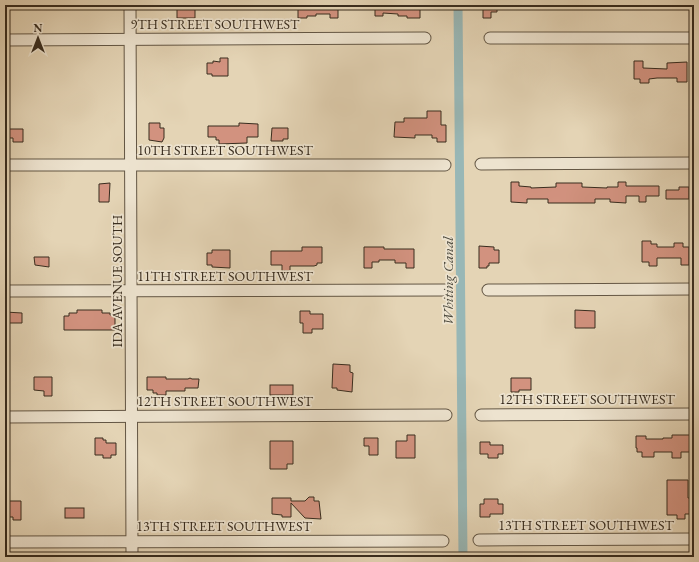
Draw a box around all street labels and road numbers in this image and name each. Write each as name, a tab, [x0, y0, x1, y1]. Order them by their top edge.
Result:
street label: 9TH STREET SOUTHWEST	[131, 15, 300, 33]
street label: 10TH STREET SOUTHWEST	[137, 141, 313, 159]
street label: IDA AVENUE SOUTH	[108, 215, 126, 347]
street label: 11TH STREET SOUTHWEST	[137, 267, 313, 285]
street label: 12TH STREET SOUTHWEST	[499, 390, 675, 408]
street label: 12TH STREET SOUTHWEST	[137, 392, 313, 410]
street label: 13TH STREET SOUTHWEST	[498, 516, 674, 534]
street label: 13TH STREET SOUTHWEST	[136, 517, 312, 535]

